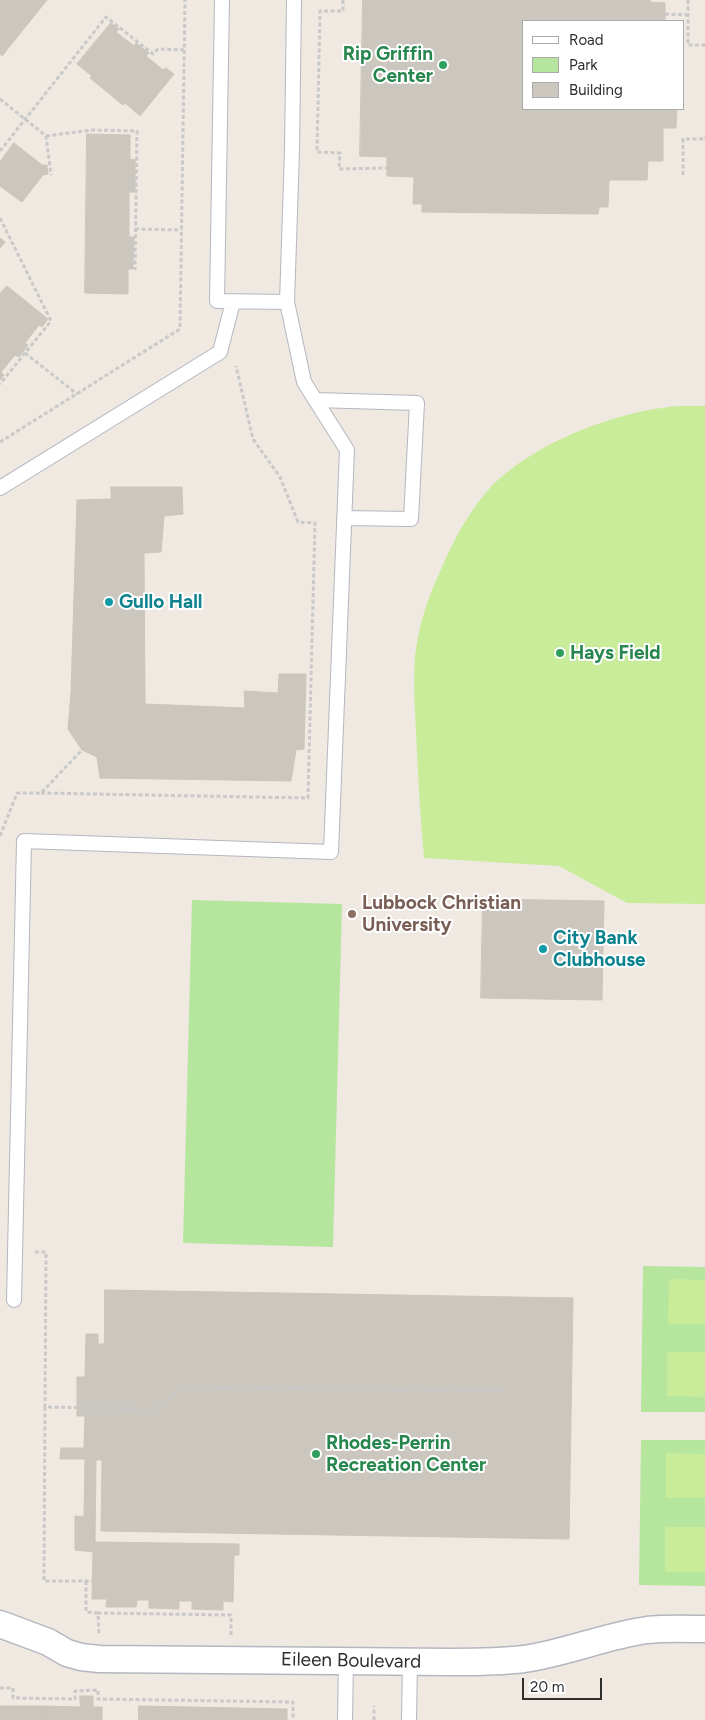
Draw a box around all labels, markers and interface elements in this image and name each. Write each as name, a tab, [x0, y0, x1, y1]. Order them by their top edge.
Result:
legend	[522, 20, 685, 110]
text: Road	[569, 31, 604, 49]
place label: Rip Griffin Center	[343, 43, 433, 87]
text: Park	[569, 56, 598, 74]
marker: Rip Griffin Center	[437, 59, 449, 71]
text: Building	[569, 81, 623, 99]
place label: Gullo Hall	[119, 591, 203, 613]
marker: Gullo Hall	[103, 596, 115, 608]
place label: Hays Field	[570, 642, 660, 664]
marker: Hays Field	[554, 647, 566, 659]
place label: Lubbock Christian University	[362, 892, 521, 936]
marker: Lubbock Christian University	[346, 908, 358, 920]
place label: City Bank Clubhouse	[553, 927, 646, 971]
marker: City Bank Clubhouse	[537, 943, 549, 955]
place label: Rhodes-Perrin Recreation Center	[326, 1432, 486, 1476]
marker: Rhodes-Perrin Recreation Center	[310, 1448, 322, 1460]
street label: Eileen Boulevard	[281, 1648, 421, 1674]
scale bar	[525, 1668, 605, 1700]
text: 20 m	[530, 1678, 564, 1696]

